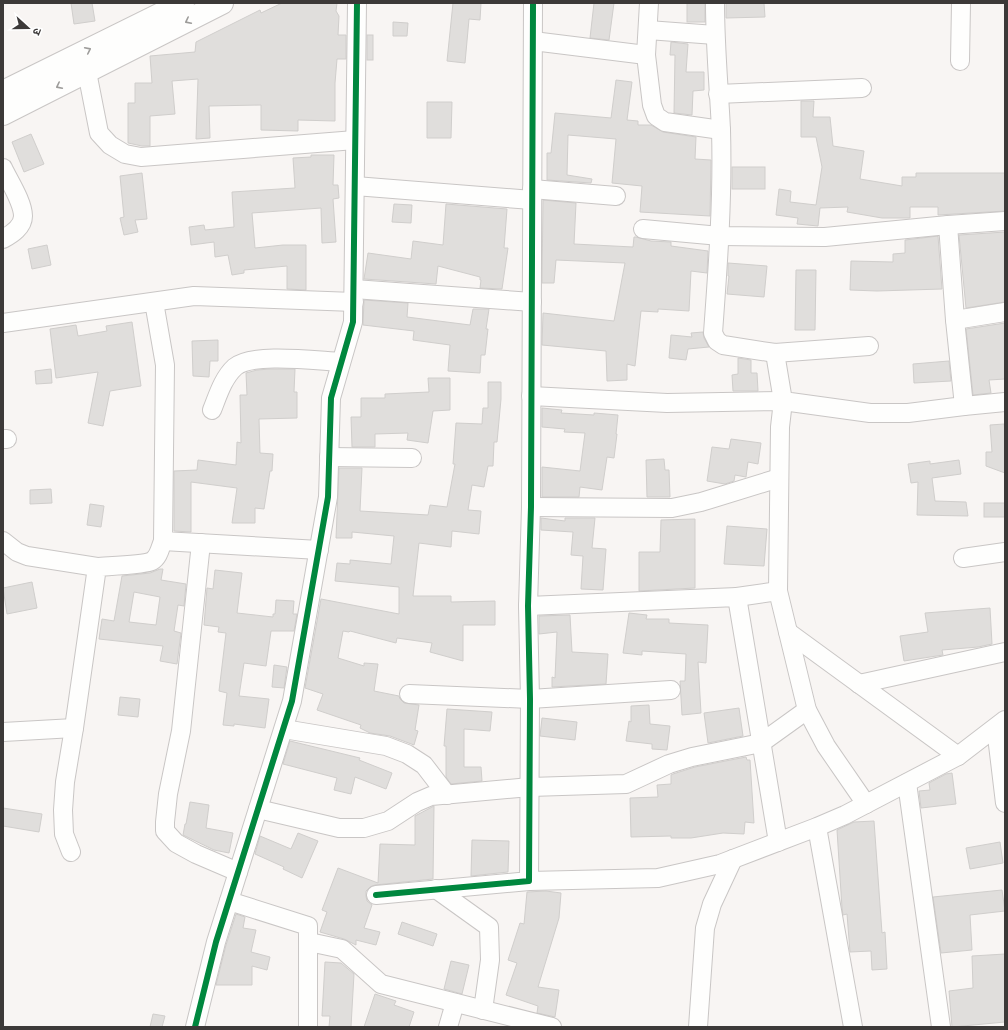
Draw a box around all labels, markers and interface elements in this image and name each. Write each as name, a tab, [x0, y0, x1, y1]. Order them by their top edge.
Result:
north arrow	[8, 8, 48, 48]
one-way arrow	[185, 16, 192, 24]
text: उ	[29, 26, 44, 37]
one-way arrow	[84, 47, 91, 55]
one-way arrow	[56, 81, 63, 89]

